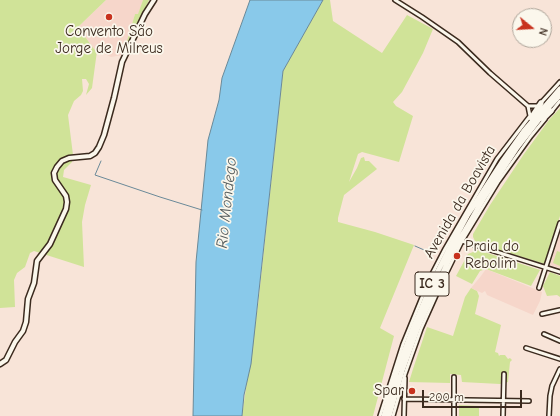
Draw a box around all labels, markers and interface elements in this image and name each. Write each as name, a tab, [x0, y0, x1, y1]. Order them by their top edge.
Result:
north arrow	[512, 8, 552, 48]
marker: Convento São Jorge de Milreus	[104, 12, 114, 22]
place label: Convento São Jorge de Milreus	[55, 23, 163, 58]
text: N	[536, 26, 550, 37]
street label: Avenida da Boavista	[420, 142, 500, 262]
water label: Rio Mondego	[213, 157, 241, 249]
place label: Praia do Rebolim	[465, 238, 519, 273]
marker: Praia do Rebolim	[452, 251, 462, 261]
road number: IC 3	[415, 272, 449, 296]
place label: Spar	[374, 382, 404, 400]
scale bar	[424, 382, 524, 408]
marker: Spar	[407, 386, 417, 396]
text: 200 m	[429, 390, 464, 404]

